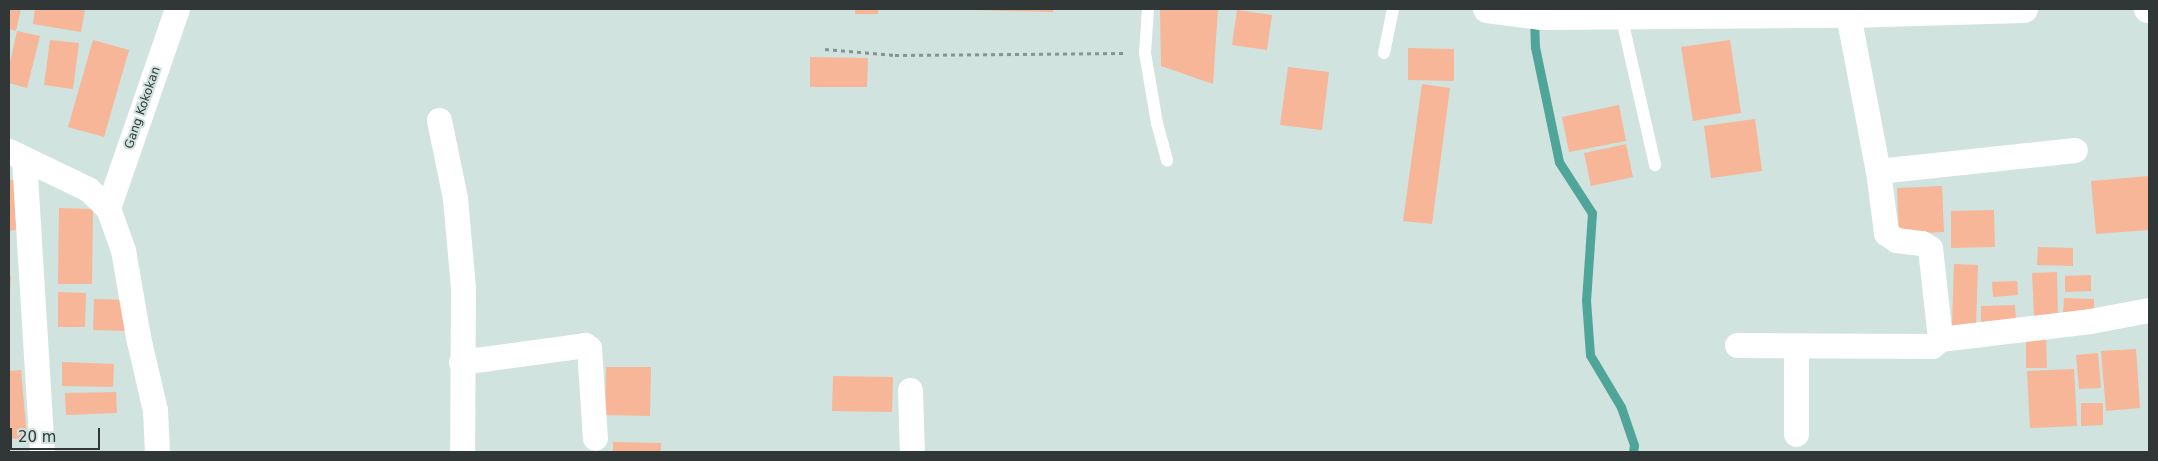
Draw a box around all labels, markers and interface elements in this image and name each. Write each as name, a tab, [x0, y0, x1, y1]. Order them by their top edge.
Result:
street label: Gang Kokokan	[122, 65, 164, 151]
scale bar	[12, 418, 102, 450]
text: 20 m	[18, 428, 56, 446]

